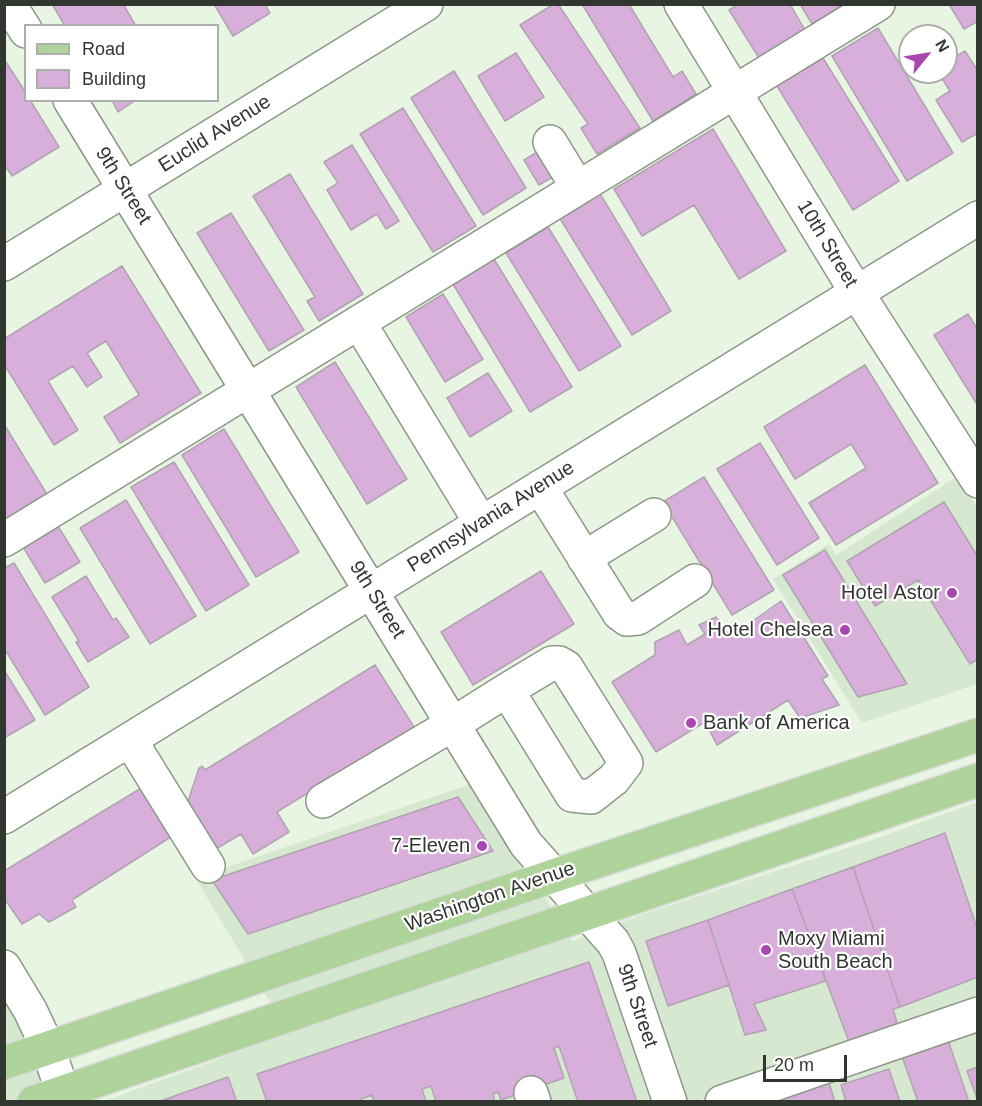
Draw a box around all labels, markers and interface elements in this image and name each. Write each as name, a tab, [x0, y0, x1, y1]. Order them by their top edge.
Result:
legend	[24, 24, 219, 102]
north arrow	[898, 24, 958, 84]
text: N	[932, 36, 953, 55]
text: Road	[82, 39, 125, 59]
text: Building	[82, 69, 146, 89]
street label: Euclid Avenue	[155, 90, 275, 178]
street label: 9th Street	[90, 143, 156, 229]
street label: 10th Street	[792, 196, 862, 292]
street label: Pennsylvania Avenue	[403, 456, 579, 578]
street label: 9th Street	[344, 557, 410, 643]
place label: Hotel Astor	[841, 581, 940, 605]
marker: Hotel Astor	[945, 586, 959, 600]
place label: Hotel Chelsea	[707, 618, 833, 642]
marker: Hotel Chelsea	[838, 623, 852, 637]
place label: Bank of America	[703, 711, 850, 735]
marker: Bank of America	[684, 716, 698, 730]
place label: 7-Eleven	[391, 834, 470, 858]
marker: 7-Eleven	[475, 839, 489, 853]
street label: Washington Avenue	[402, 857, 578, 937]
place label: Moxy Miami South Beach	[778, 927, 893, 974]
marker: Moxy Miami South Beach	[759, 943, 773, 957]
street label: 9th Street	[612, 961, 662, 1051]
scale bar	[766, 1043, 850, 1081]
text: 20 m	[774, 1055, 814, 1075]

